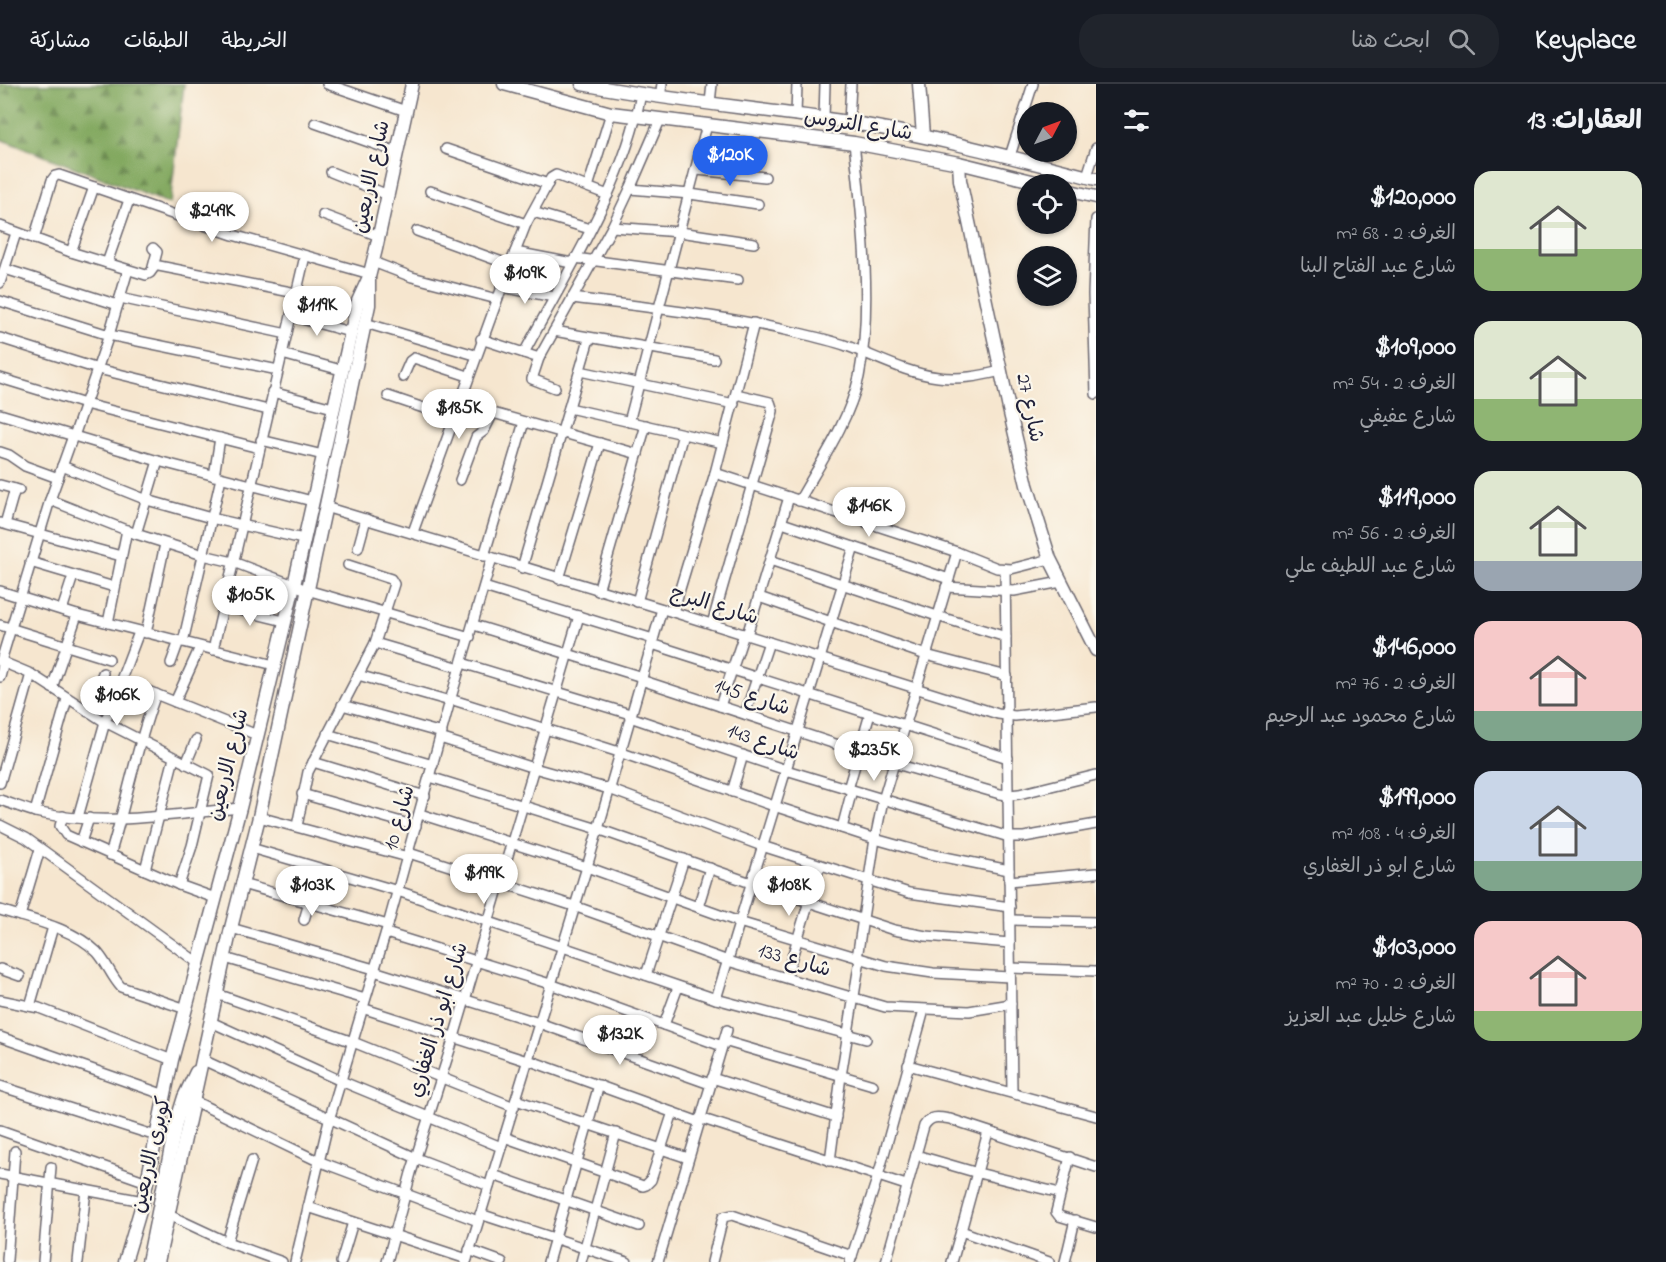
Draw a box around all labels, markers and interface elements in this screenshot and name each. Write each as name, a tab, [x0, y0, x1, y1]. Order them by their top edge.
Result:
search box	[1079, 14, 1499, 68]
text: Keyplace	[1535, 21, 1636, 62]
icon: search	[1445, 25, 1478, 58]
text: ابحث هنا	[1351, 26, 1430, 58]
text: مشاركة	[30, 27, 91, 57]
text: الطبقات	[124, 27, 189, 57]
text: الخريطة	[222, 27, 287, 57]
north arrow	[1017, 102, 1077, 162]
map controls	[1017, 102, 1077, 306]
street label: شارع التروس	[802, 103, 914, 149]
text: العقارات: 13	[1527, 103, 1642, 141]
icon: filters	[1120, 104, 1153, 137]
street label: شارع الاربعين	[345, 118, 399, 236]
pin: $120K	[688, 136, 772, 187]
text: $120K	[707, 141, 753, 170]
button: locate	[1017, 174, 1077, 234]
text: $120,000	[1370, 179, 1456, 217]
pin: $249K	[170, 192, 254, 243]
icon: home	[1522, 195, 1594, 267]
text: $249K	[189, 197, 235, 226]
text: الغرف: 2 · 68 m²	[1336, 220, 1456, 249]
button: layers	[1017, 246, 1077, 306]
text: شارع عبد الفتاح البنا	[1300, 253, 1456, 282]
pin: $109K	[483, 254, 567, 305]
text: $109K	[504, 259, 546, 288]
pin: $119K	[275, 286, 359, 337]
text: $119K	[297, 291, 337, 320]
text: $109,000	[1375, 329, 1456, 367]
icon: home	[1522, 345, 1594, 417]
text: الغرف: 2 · 54 m²	[1333, 370, 1456, 399]
street label: شارع 27	[1007, 371, 1051, 445]
pin: $185K	[417, 389, 501, 440]
text: $185K	[435, 394, 483, 423]
text: شارع عفيفي	[1360, 403, 1456, 432]
text: $119,000	[1378, 479, 1456, 517]
pin: $146K	[827, 487, 911, 538]
text: $146K	[846, 492, 892, 521]
icon: home	[1522, 495, 1594, 567]
text: الغرف: 2 · 56 m²	[1332, 520, 1456, 549]
text: شارع عبد اللطيف علي	[1285, 553, 1456, 582]
pin: $105K	[208, 576, 292, 627]
street label: شارع البرج	[666, 578, 762, 634]
text: $105K	[226, 581, 274, 610]
text: $146,000	[1372, 629, 1456, 667]
icon: home	[1522, 645, 1594, 717]
text: الغرف: 2 · 76 m²	[1335, 670, 1456, 699]
street label: شارع 145	[710, 672, 794, 724]
pin: $106K	[75, 676, 159, 727]
text: $106K	[94, 681, 140, 710]
text: شارع محمود عبد الرحيم	[1264, 703, 1456, 732]
street label: شارع الاربعين	[201, 706, 257, 824]
street label: شارع 143	[723, 717, 803, 769]
pin: $235K	[832, 731, 916, 782]
text: $235K	[848, 736, 900, 765]
text: $199,000	[1378, 779, 1456, 817]
street label: شارع 10	[376, 782, 424, 854]
icon: home	[1522, 795, 1594, 867]
text: الغرف: 4 · 108 m²	[1332, 820, 1456, 849]
text: شارع ابو ذر الغفاري	[1303, 853, 1456, 882]
pin: $199K	[442, 854, 526, 905]
text: $199K	[464, 859, 504, 888]
pin: $103K	[270, 866, 354, 917]
pin: $108K	[747, 866, 831, 917]
text: $103K	[289, 871, 335, 900]
text: $108K	[767, 871, 811, 900]
text: $103,000	[1372, 929, 1456, 967]
street label: شارع 133	[754, 936, 834, 986]
street label: شارع ابو ذر الغفاري	[401, 939, 477, 1101]
icon: home	[1522, 945, 1594, 1017]
text: الغرف: 2 · 70 m²	[1336, 970, 1456, 999]
text: شارع خليل عبد العزيز	[1285, 1003, 1456, 1032]
pin: $132K	[578, 1015, 662, 1066]
text: $132K	[597, 1020, 643, 1049]
street label: كوبرى الاربعين	[124, 1094, 180, 1216]

